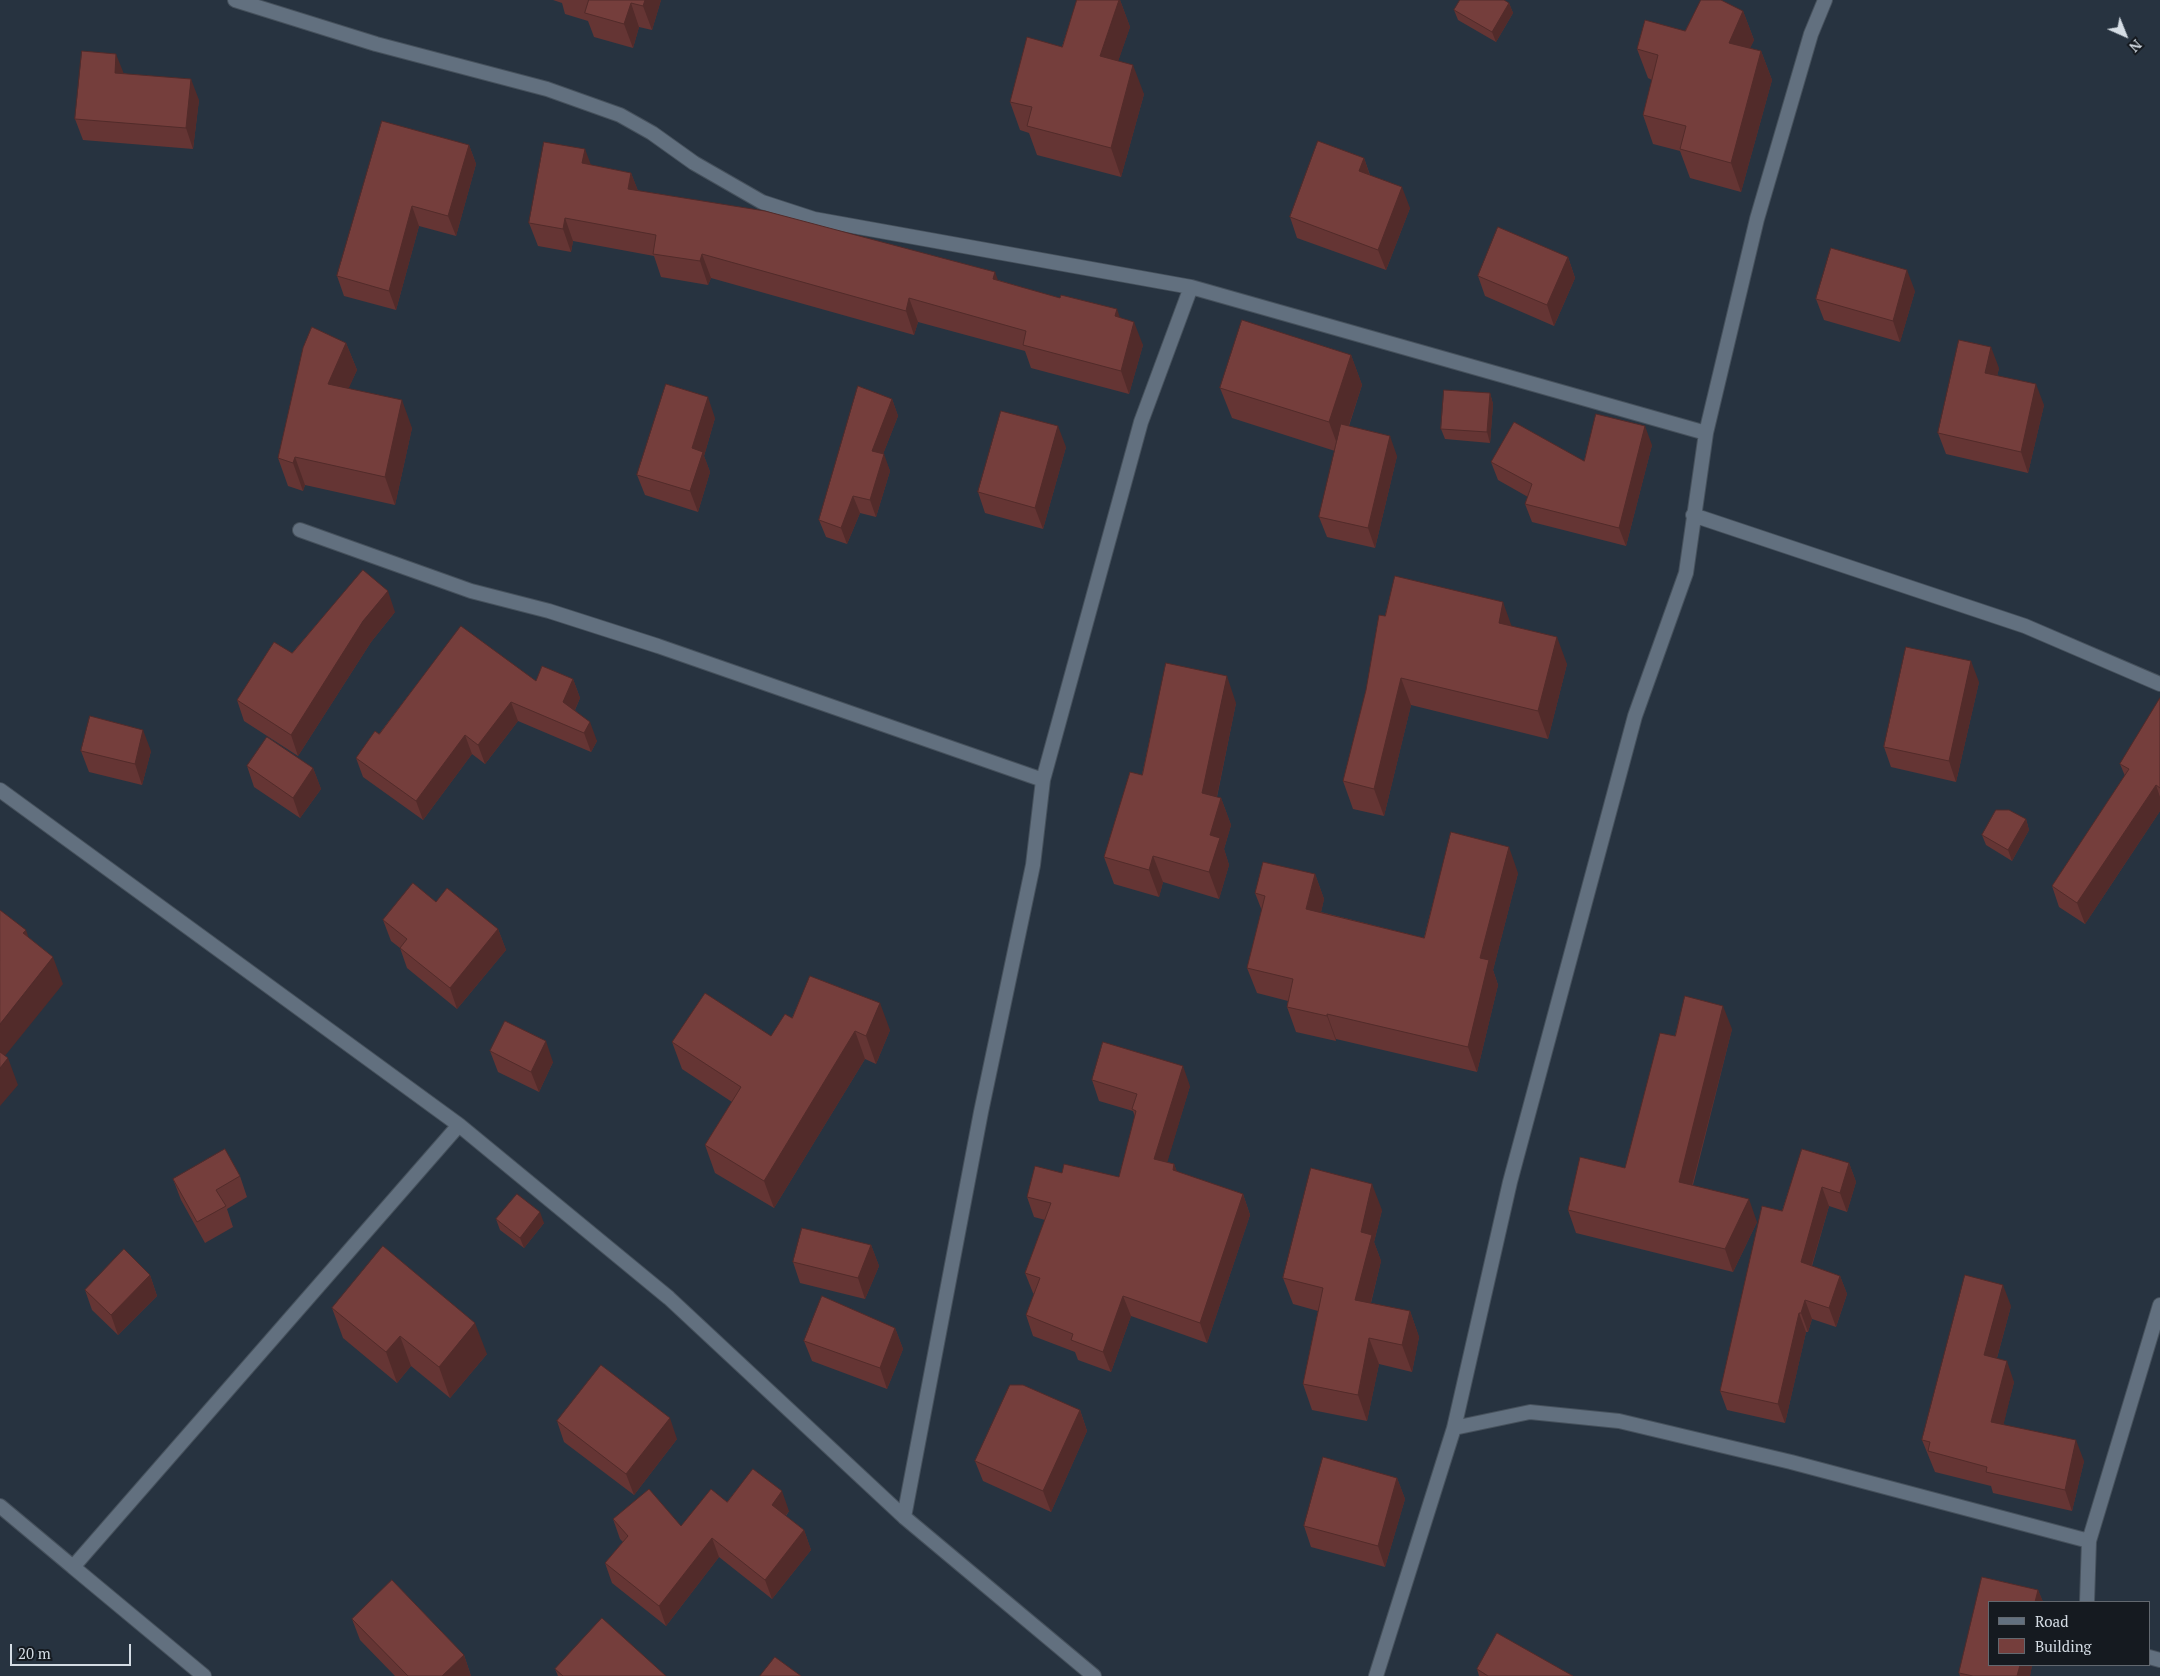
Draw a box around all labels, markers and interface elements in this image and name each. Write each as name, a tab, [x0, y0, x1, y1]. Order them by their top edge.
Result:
north arrow	[2100, 10, 2150, 60]
text: N	[2125, 36, 2146, 57]
legend	[1988, 1601, 2150, 1666]
text: Road	[2035, 1611, 2068, 1631]
scale bar	[12, 1634, 134, 1666]
text: Building	[2035, 1636, 2092, 1656]
text: 20 m	[18, 1643, 51, 1663]

